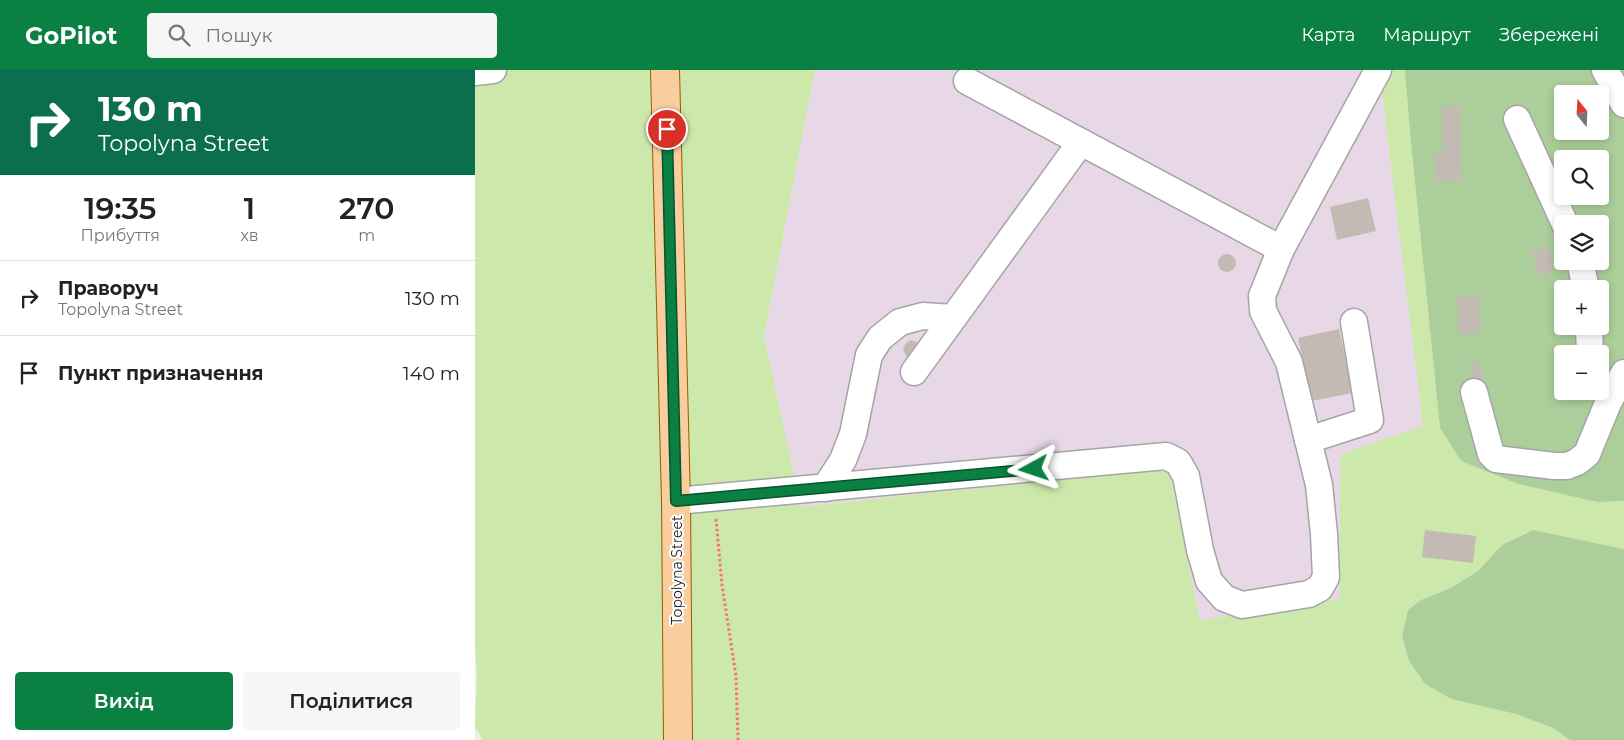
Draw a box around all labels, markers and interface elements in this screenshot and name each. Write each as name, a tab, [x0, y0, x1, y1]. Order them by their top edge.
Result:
search box	[147, 13, 497, 58]
text: GoPilot	[25, 21, 117, 50]
icon: search	[165, 21, 193, 49]
text: Пошук	[205, 24, 272, 47]
text: Карта	[1302, 24, 1355, 46]
text: Маршрут	[1383, 24, 1471, 46]
text: Збережені	[1499, 24, 1599, 46]
north arrow	[1554, 85, 1609, 140]
map controls	[1554, 85, 1609, 400]
text: 130 m	[98, 87, 203, 130]
icon: right	[15, 90, 80, 155]
pin	[646, 108, 688, 150]
icon: arrive	[653, 115, 681, 143]
text: Topolyna Street	[98, 130, 270, 157]
button: search	[1554, 150, 1609, 205]
text: 19:35	[84, 190, 156, 227]
text: 1	[244, 190, 255, 227]
text: 270	[339, 190, 394, 227]
button: layers	[1554, 215, 1609, 270]
text: Прибуття	[81, 226, 160, 245]
text: хв	[240, 226, 259, 245]
text: m	[358, 226, 375, 245]
text: Праворуч	[58, 277, 159, 300]
button: +	[1554, 280, 1609, 335]
icon: right	[15, 284, 43, 312]
text: 130 m	[405, 287, 460, 310]
text: Topolyna Street	[58, 300, 183, 319]
button: −	[1554, 345, 1609, 400]
icon: arrive	[15, 359, 43, 387]
text: Пункт призначення	[58, 362, 264, 385]
text: 140 m	[403, 362, 460, 385]
position arrow	[1007, 442, 1059, 494]
street label: Topolyna Street	[668, 515, 686, 625]
button: Вихід	[15, 672, 233, 730]
button: Поділитися	[243, 672, 460, 730]

